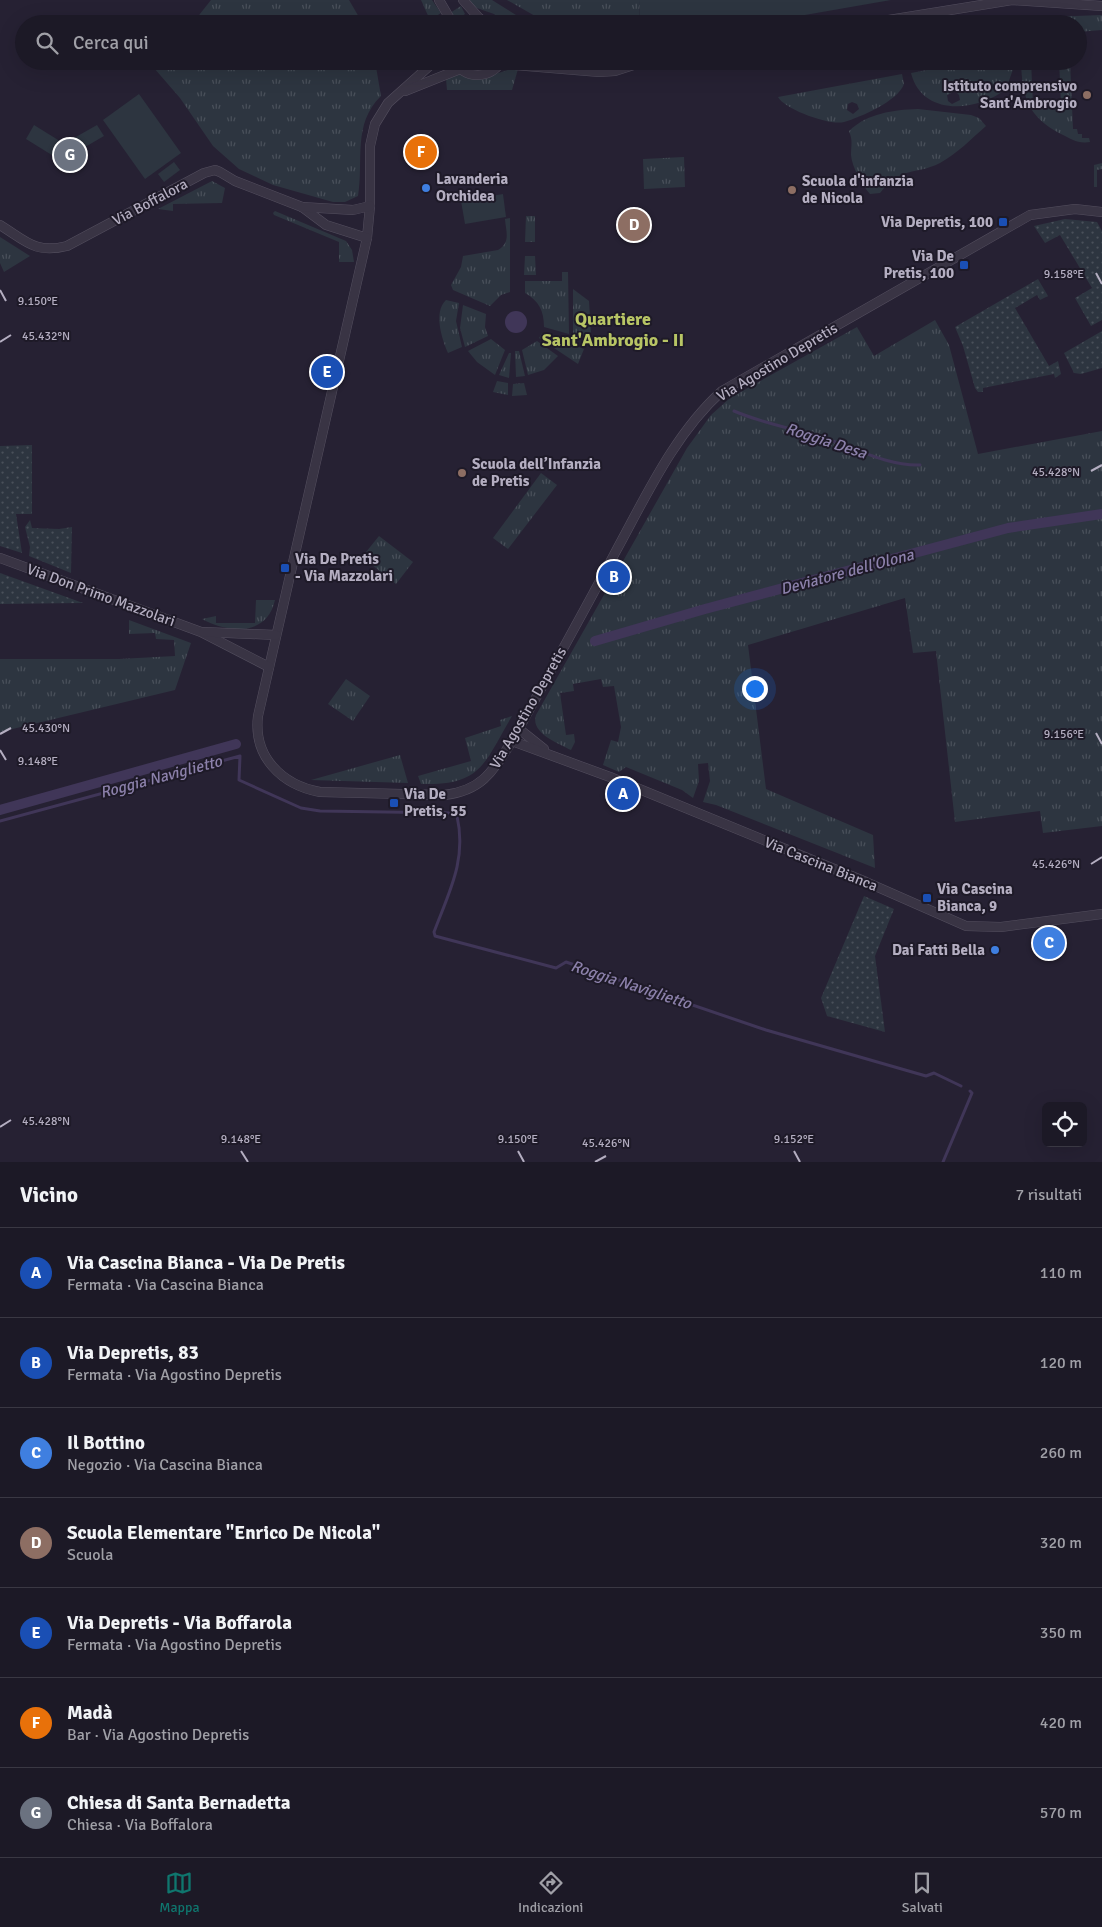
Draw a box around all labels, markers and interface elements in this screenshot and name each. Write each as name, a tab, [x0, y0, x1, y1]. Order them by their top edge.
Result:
search box	[15, 15, 1087, 70]
icon: search	[33, 29, 61, 57]
text: Cerca qui	[73, 31, 149, 55]
place label: Istituto comprensivo Sant'Ambrogio	[943, 77, 1077, 112]
marker: Istituto comprensivo Sant'Ambrogio	[1081, 89, 1093, 101]
pin: F	[405, 133, 437, 171]
pin: G	[54, 136, 86, 174]
place label: Lavanderia Orchidea	[436, 170, 509, 205]
place label: Scuola d'infanzia de Nicola	[802, 172, 914, 207]
street label: Via Boffalora	[109, 175, 191, 229]
marker: Lavanderia Orchidea	[420, 182, 432, 194]
marker: Scuola d'infanzia de Nicola	[786, 184, 798, 196]
pin: D	[618, 206, 650, 244]
place label: Via Depretis, 100	[881, 213, 993, 231]
marker: Via Depretis, 100	[997, 216, 1009, 228]
place label: Via De Pretis, 100	[883, 247, 954, 282]
marker: Via De Pretis, 100	[958, 259, 970, 271]
text: 9.158°E	[1044, 267, 1084, 282]
text: 9.150°E	[18, 294, 58, 309]
district label: Quartiere Sant'Ambrogio - II	[542, 308, 684, 351]
street label: Via Agostino Depretis	[713, 319, 841, 405]
text: 45.432°N	[22, 329, 70, 344]
pin: E	[311, 353, 343, 391]
water label: Roggia Desa	[783, 419, 870, 464]
place label: Scuola dell’Infanzia de Pretis	[472, 455, 601, 490]
text: 45.428°N	[1032, 465, 1080, 480]
marker: Scuola dell’Infanzia de Pretis	[456, 467, 468, 479]
water label: Deviatore dell'Olona	[778, 544, 917, 599]
place label: Via De Pretis - Via Mazzolari	[295, 550, 393, 585]
pin: B	[598, 558, 630, 596]
street label: Via Don Primo Mazzolari	[24, 560, 178, 630]
marker: Via De Pretis - Via Mazzolari	[279, 562, 291, 574]
street label: Via Agostino Depretis	[486, 644, 570, 772]
your location	[742, 676, 768, 702]
text: 45.430°N	[22, 721, 70, 736]
text: 9.156°E	[1044, 727, 1084, 742]
water label: Roggia Naviglietto	[98, 751, 225, 803]
text: 9.148°E	[18, 754, 58, 769]
pin: A	[607, 775, 639, 813]
place label: Via De Pretis, 55	[404, 785, 467, 820]
marker: Via De Pretis, 55	[388, 797, 400, 809]
street label: Via Cascina Bianca	[762, 833, 880, 895]
text: 45.426°N	[1032, 857, 1080, 872]
place label: Via Cascina Bianca, 9	[937, 880, 1013, 915]
marker: Via Cascina Bianca, 9	[921, 892, 933, 904]
pin: C	[1033, 924, 1065, 962]
place label: Dai Fatti Bella	[892, 941, 985, 959]
marker: Dai Fatti Bella	[989, 944, 1001, 956]
water label: Roggia Naviglietto	[568, 956, 694, 1014]
map controls	[1042, 1102, 1087, 1147]
button: locate	[1042, 1102, 1087, 1147]
text: 45.428°N	[22, 1114, 70, 1129]
text: 9.148°E	[221, 1132, 261, 1147]
text: 9.150°E	[498, 1132, 538, 1147]
text: 9.152°E	[774, 1132, 814, 1147]
text: 45.426°N	[582, 1136, 630, 1151]
text: Vicino	[20, 1182, 78, 1208]
text: 7 risultati	[1016, 1185, 1082, 1205]
text: Via Cascina Bianca - Via De Pretis	[67, 1251, 345, 1275]
text: A	[31, 1263, 41, 1283]
text: 110 m	[1040, 1263, 1082, 1283]
text: Fermata · Via Cascina Bianca	[67, 1275, 264, 1295]
text: Via Depretis, 83	[67, 1341, 199, 1365]
text: B	[31, 1353, 41, 1373]
text: 120 m	[1040, 1353, 1082, 1373]
text: Fermata · Via Agostino Depretis	[67, 1365, 282, 1385]
text: Il Bottino	[67, 1431, 145, 1455]
text: C	[31, 1443, 41, 1463]
text: 260 m	[1040, 1443, 1082, 1463]
text: Negozio · Via Cascina Bianca	[67, 1455, 263, 1475]
text: Scuola Elementare "Enrico De Nicola"	[67, 1521, 380, 1545]
text: D	[31, 1533, 41, 1553]
text: 320 m	[1040, 1533, 1082, 1553]
text: Scuola	[67, 1545, 113, 1565]
text: Via Depretis - Via Boffarola	[67, 1611, 292, 1635]
text: E	[31, 1623, 41, 1643]
text: 350 m	[1040, 1623, 1082, 1643]
text: Fermata · Via Agostino Depretis	[67, 1635, 282, 1655]
text: Madà	[67, 1701, 113, 1725]
text: F	[32, 1713, 40, 1733]
text: 420 m	[1040, 1713, 1082, 1733]
text: Bar · Via Agostino Depretis	[67, 1725, 249, 1745]
text: Chiesa di Santa Bernadetta	[67, 1791, 291, 1815]
text: G	[31, 1803, 41, 1823]
text: 570 m	[1040, 1803, 1082, 1823]
text: Chiesa · Via Boffalora	[67, 1815, 213, 1835]
tab: Mappa	[159, 1869, 200, 1916]
tab: Indicazioni	[518, 1869, 583, 1916]
tab: Salvati	[902, 1869, 943, 1916]

